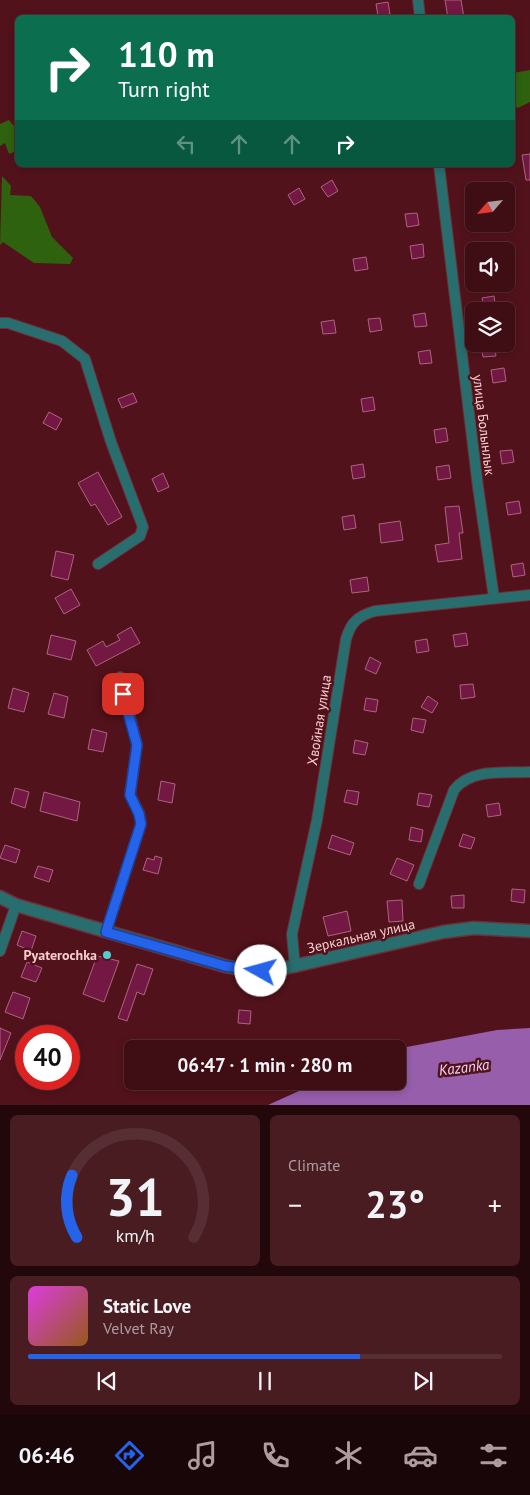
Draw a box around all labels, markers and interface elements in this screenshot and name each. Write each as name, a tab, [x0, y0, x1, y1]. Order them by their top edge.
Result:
text: 110 m	[118, 31, 215, 77]
icon: right	[35, 35, 100, 100]
text: Turn right	[118, 75, 210, 103]
icon: left	[172, 130, 200, 158]
icon: ahead	[225, 130, 253, 158]
icon: ahead	[278, 130, 306, 158]
icon: right	[331, 130, 359, 158]
north arrow	[465, 182, 515, 232]
map controls	[465, 182, 515, 352]
button: sound	[465, 242, 515, 292]
button: layers	[465, 302, 515, 352]
street label: улица Болынлык	[469, 374, 499, 477]
pin	[102, 673, 144, 715]
street label: Хвойная улица	[303, 673, 335, 767]
icon: arrive	[109, 680, 137, 708]
street label: Зеркальная улица	[305, 915, 417, 957]
position arrow	[234, 944, 286, 996]
place label: Pyaterochka	[23, 946, 97, 964]
marker: Pyaterochka	[101, 949, 113, 961]
speed limit sign: 40	[15, 1025, 80, 1090]
text: 06:47 · 1 min · 280 m	[178, 1053, 352, 1077]
water label: Kazanka	[438, 1054, 491, 1080]
text: Climate	[288, 1155, 340, 1175]
text: 31	[106, 1163, 164, 1230]
text: 23°	[365, 1179, 425, 1228]
text: −	[288, 1186, 302, 1223]
text: +	[488, 1186, 502, 1223]
text: km/h	[115, 1224, 155, 1247]
text: Static Love	[103, 1294, 191, 1318]
text: Velvet Ray	[103, 1318, 174, 1338]
icon: previous	[93, 1367, 121, 1395]
icon: pause	[251, 1367, 279, 1395]
icon: next	[409, 1367, 437, 1395]
icon: directions	[112, 1438, 147, 1473]
icon: music	[185, 1438, 220, 1473]
icon: phone	[258, 1438, 293, 1473]
icon: climate	[331, 1438, 366, 1473]
icon: car	[403, 1438, 438, 1473]
icon: filters	[476, 1438, 511, 1473]
text: 06:46	[19, 1441, 75, 1469]

